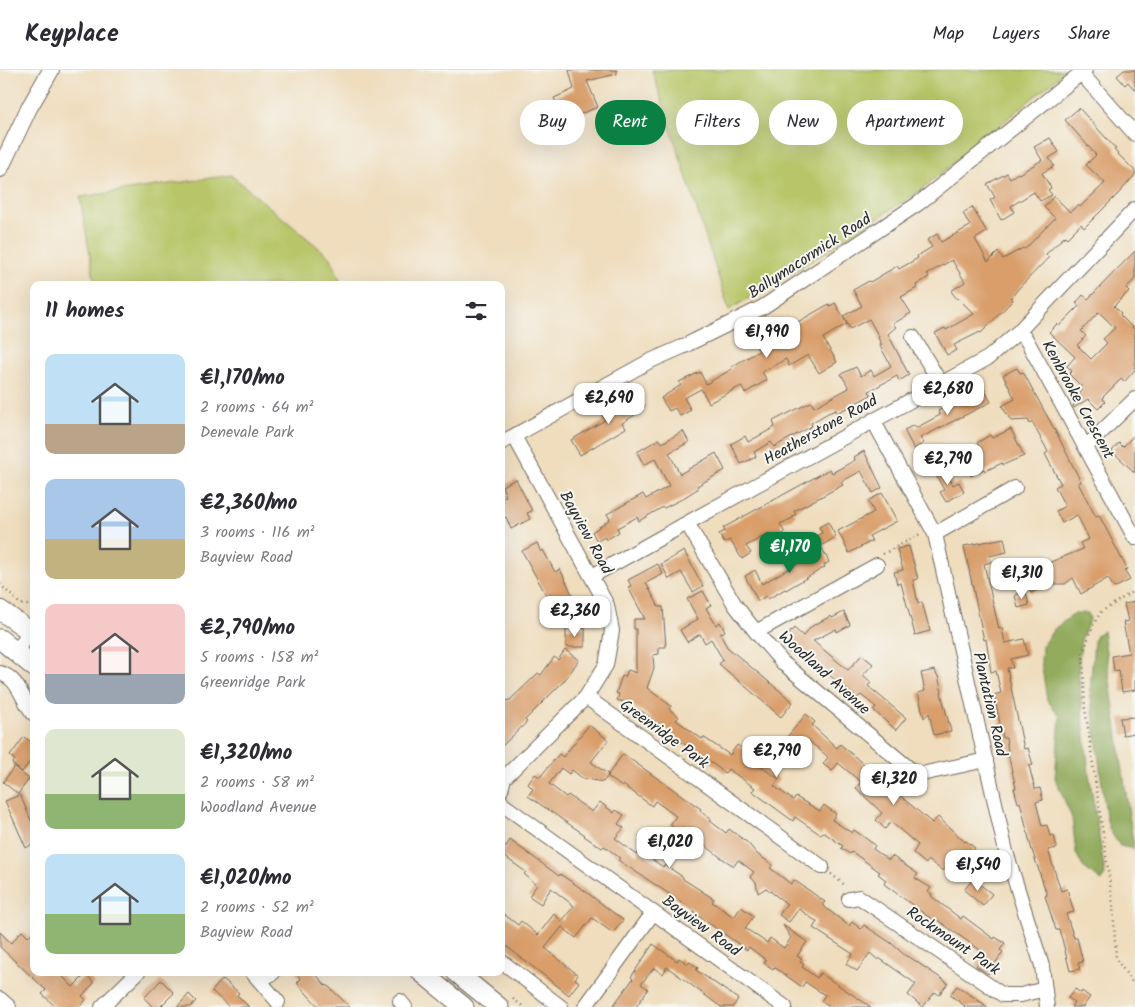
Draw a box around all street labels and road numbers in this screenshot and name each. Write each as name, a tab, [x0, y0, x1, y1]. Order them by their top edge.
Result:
street label: Ballymacormick Road	[743, 206, 877, 306]
street label: Kenbrooke Crescent	[1035, 336, 1121, 464]
street label: Heatherstone Road	[759, 388, 883, 472]
street label: Bayview Road	[552, 486, 619, 580]
street label: Woodland Avenue	[772, 625, 876, 721]
street label: Plantation Road	[965, 650, 1014, 760]
street label: Greenridge Park	[614, 693, 714, 776]
street label: Bayview Road	[656, 889, 747, 964]
street label: Rockmount Park	[901, 900, 1006, 982]

